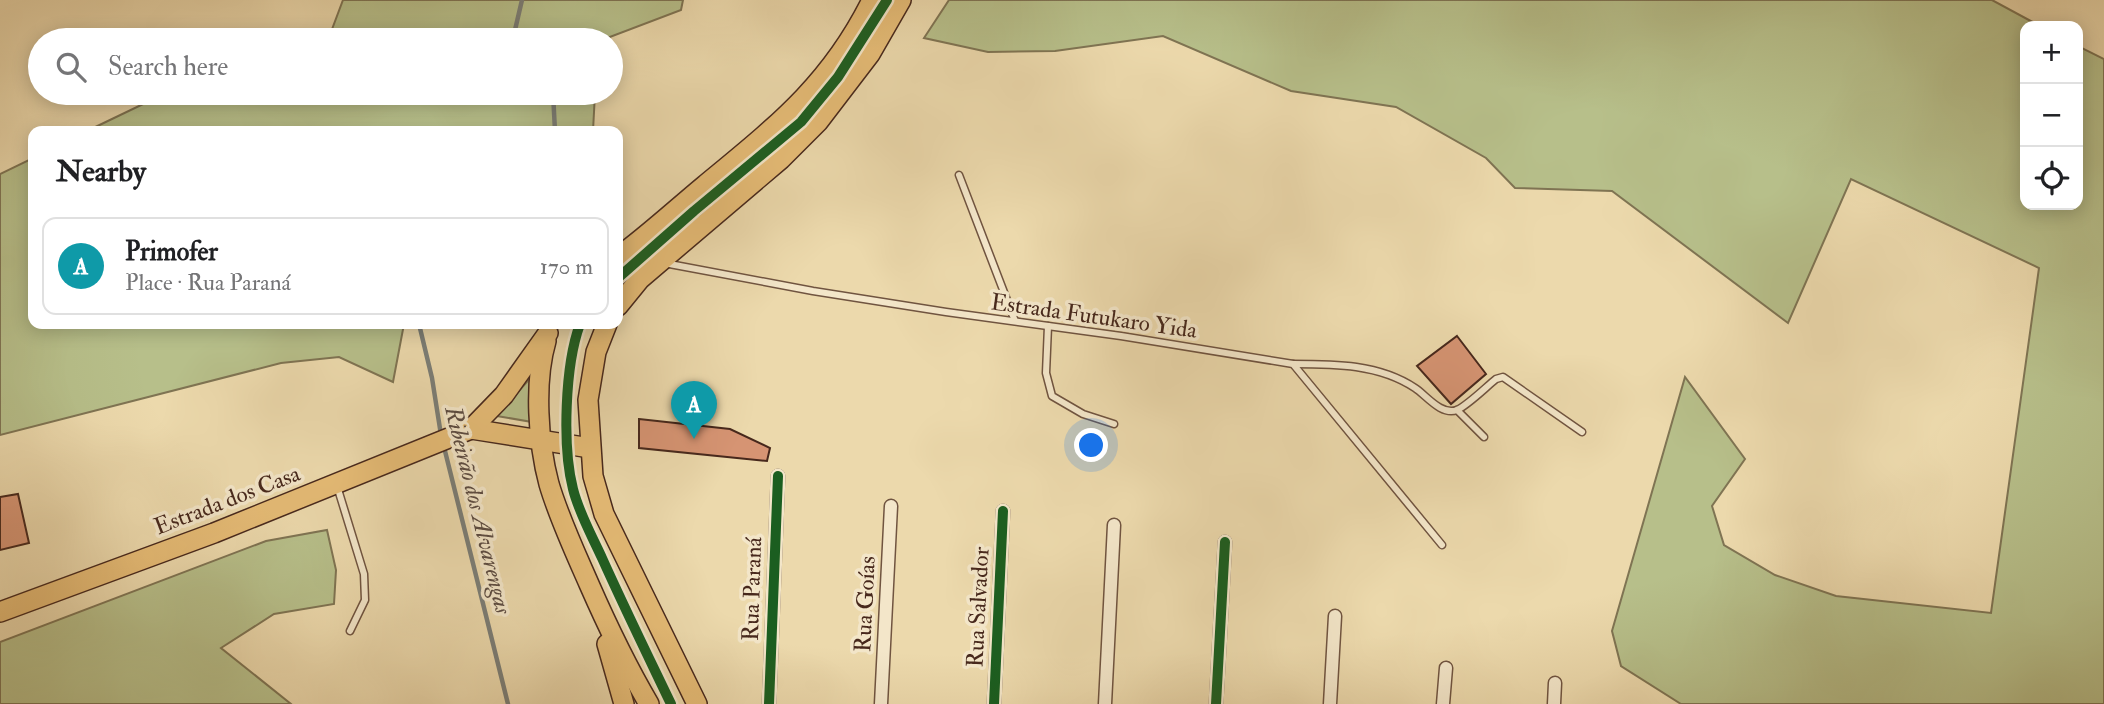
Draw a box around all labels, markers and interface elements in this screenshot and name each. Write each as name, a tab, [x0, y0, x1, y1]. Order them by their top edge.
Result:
map controls	[2020, 21, 2083, 210]
button: +	[2020, 21, 2083, 84]
search box	[28, 28, 623, 105]
icon: search	[52, 48, 90, 86]
text: Search here	[108, 51, 228, 83]
button: −	[2020, 84, 2083, 147]
button: locate	[2020, 147, 2083, 210]
text: Nearby	[56, 153, 146, 190]
text: Primofer	[125, 236, 218, 268]
text: A	[74, 252, 88, 281]
text: 170 m	[540, 252, 593, 281]
text: Place · Rua Paraná	[125, 268, 291, 297]
street label: Estrada Futukaro Yida	[989, 287, 1199, 345]
pin: A	[671, 381, 717, 439]
water label: Ribeirão dos Alvarengas	[437, 402, 519, 617]
your location	[1074, 428, 1108, 462]
street label: Estrada dos Casa	[150, 459, 305, 541]
street label: Rua Paraná	[736, 536, 768, 642]
street label: Rua Salvador	[960, 546, 996, 668]
street label: Rua Goías	[848, 555, 882, 653]

